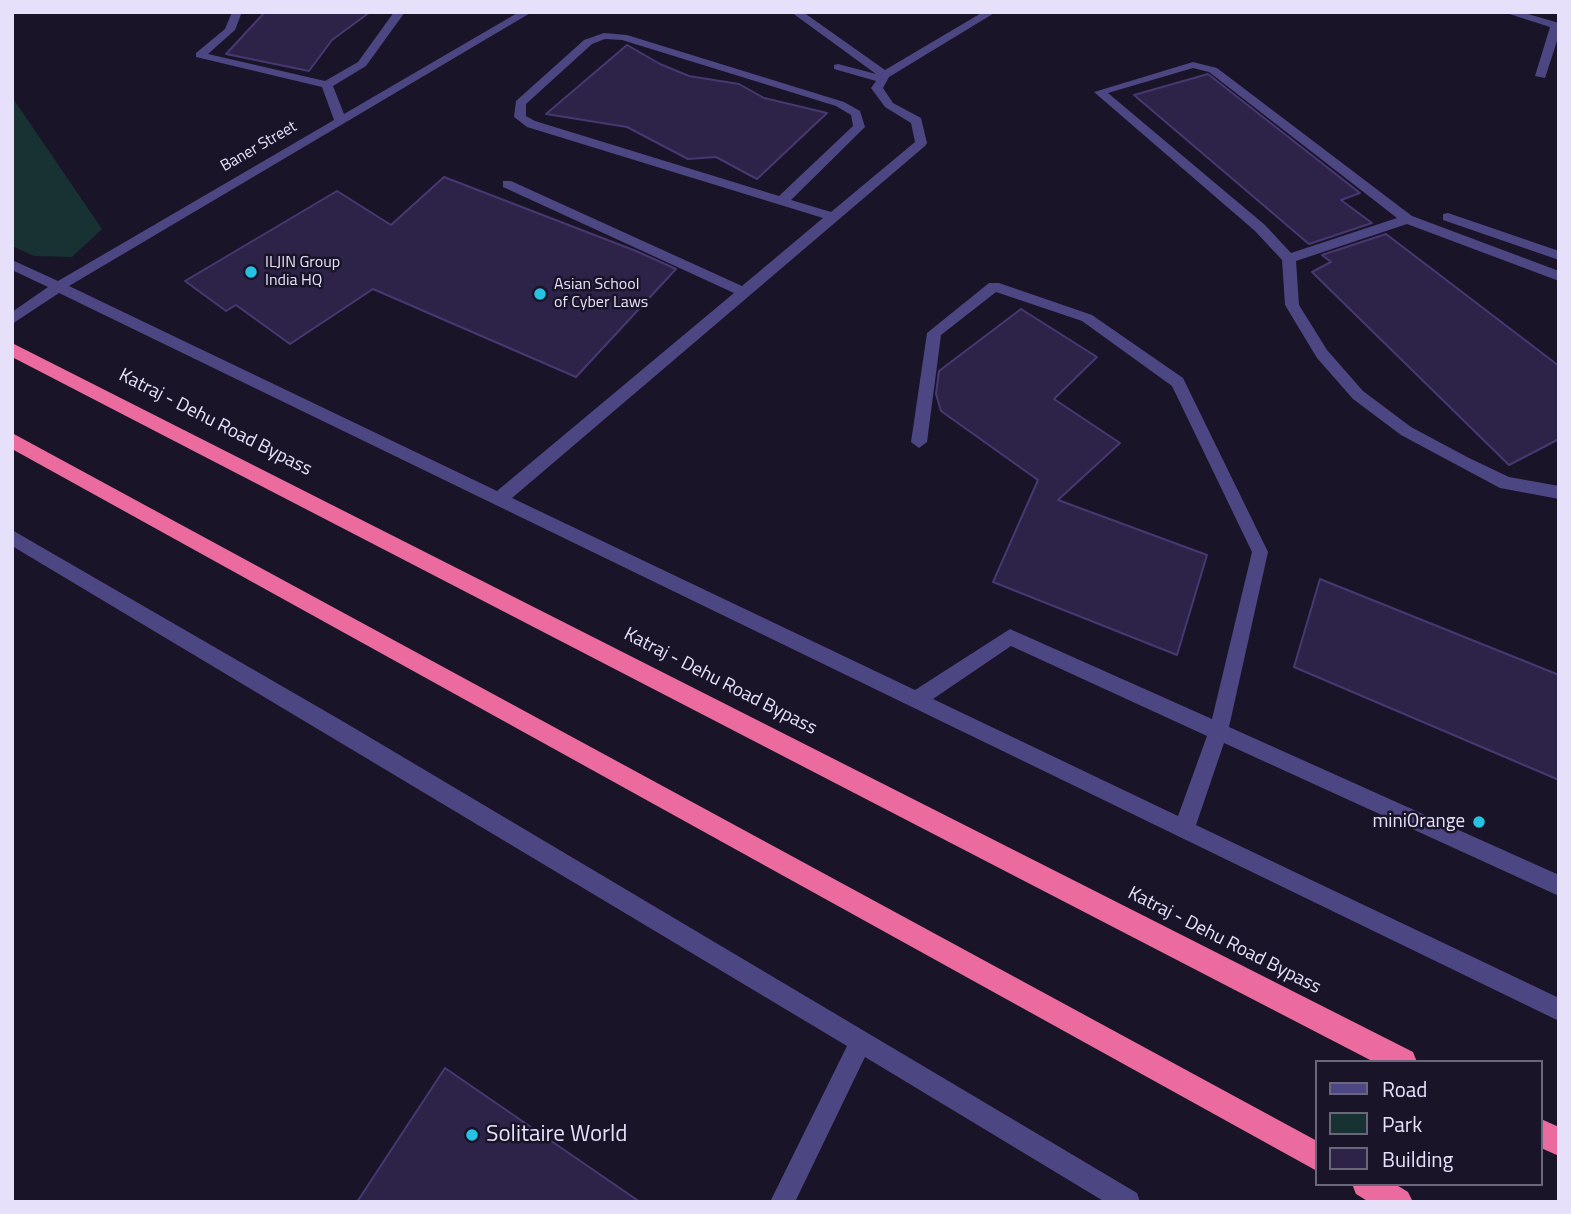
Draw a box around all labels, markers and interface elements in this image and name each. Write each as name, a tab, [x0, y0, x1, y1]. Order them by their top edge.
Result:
street label: Baner Street	[217, 117, 301, 177]
place label: ILJIN Group India HQ	[265, 253, 340, 291]
marker: ILJIN Group India HQ	[243, 264, 259, 280]
place label: Asian School of Cyber Laws	[554, 275, 648, 313]
marker: Asian School of Cyber Laws	[532, 286, 548, 302]
street label: Katraj - Dehu Road Bypass	[115, 364, 315, 482]
street label: Katraj - Dehu Road Bypass	[620, 623, 820, 741]
place label: miniOrange	[1372, 811, 1465, 833]
marker: miniOrange	[1471, 814, 1487, 830]
street label: Katraj - Dehu Road Bypass	[1124, 882, 1324, 1000]
legend	[1316, 1060, 1543, 1186]
text: Road	[1382, 1073, 1427, 1105]
text: Park	[1382, 1108, 1422, 1140]
place label: Solitaire World	[486, 1121, 627, 1149]
marker: Solitaire World	[464, 1127, 480, 1143]
text: Building	[1382, 1143, 1453, 1175]

